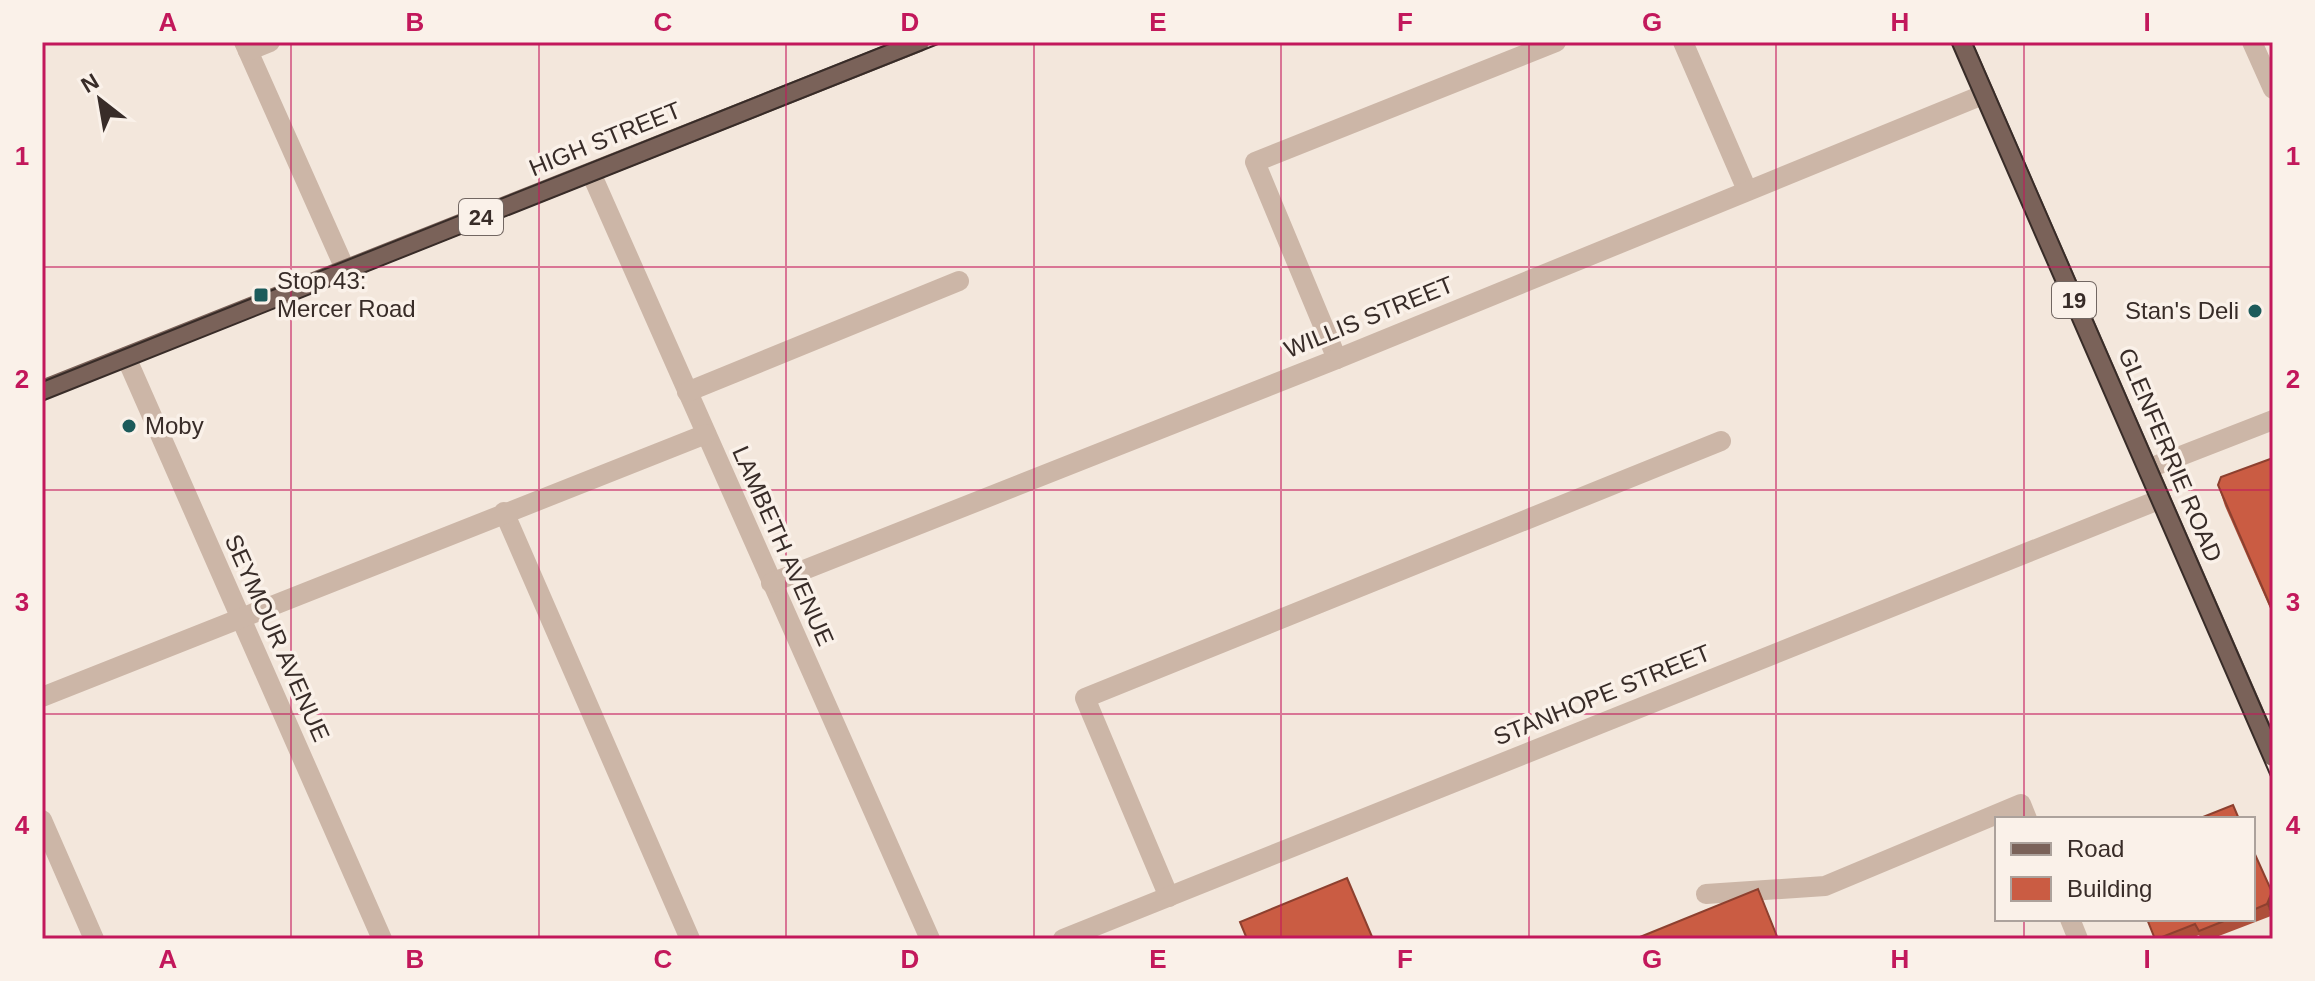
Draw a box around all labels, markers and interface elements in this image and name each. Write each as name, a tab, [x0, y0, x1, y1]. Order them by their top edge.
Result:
text: A	[159, 7, 178, 37]
text: B	[406, 7, 424, 37]
text: C	[654, 7, 673, 37]
text: D	[901, 7, 919, 37]
text: E	[1149, 7, 1167, 37]
text: F	[1397, 7, 1413, 37]
text: G	[1642, 7, 1662, 37]
text: H	[1891, 7, 1909, 37]
text: I	[2143, 7, 2151, 37]
north arrow	[60, 60, 140, 140]
text: N	[77, 68, 103, 98]
street label: HIGH STREET	[525, 96, 685, 181]
text: 1	[15, 141, 29, 171]
text: 1	[2286, 141, 2300, 171]
road number: 24	[459, 199, 503, 235]
place label: Stop 43: Mercer Road	[277, 267, 416, 322]
street label: WILLIS STREET	[1280, 270, 1458, 363]
road number: 19	[2052, 282, 2096, 318]
marker: Stop 43: Mercer Road	[252, 286, 270, 304]
place label: Stan's Deli	[2125, 297, 2239, 324]
marker: Stan's Deli	[2246, 302, 2264, 320]
street label: GLENFERRIE ROAD	[2113, 344, 2228, 566]
text: 2	[15, 364, 29, 394]
text: 2	[2286, 364, 2300, 394]
place label: Moby	[145, 412, 204, 439]
marker: Moby	[120, 417, 138, 435]
street label: LAMBETH AVENUE	[727, 442, 840, 650]
street label: SEYMOUR AVENUE	[220, 530, 335, 745]
text: 3	[15, 587, 29, 617]
text: 3	[2286, 587, 2300, 617]
street label: STANHOPE STREET	[1489, 639, 1715, 750]
text: 4	[15, 810, 30, 840]
text: 4	[2286, 810, 2301, 840]
legend	[1995, 817, 2255, 921]
text: Road	[2067, 835, 2124, 862]
text: Building	[2067, 875, 2152, 902]
text: A	[159, 944, 178, 974]
text: B	[406, 944, 424, 974]
text: C	[654, 944, 673, 974]
text: D	[901, 944, 919, 974]
text: E	[1149, 944, 1167, 974]
text: F	[1397, 944, 1413, 974]
text: G	[1642, 944, 1662, 974]
text: H	[1891, 944, 1909, 974]
text: I	[2143, 944, 2151, 974]

